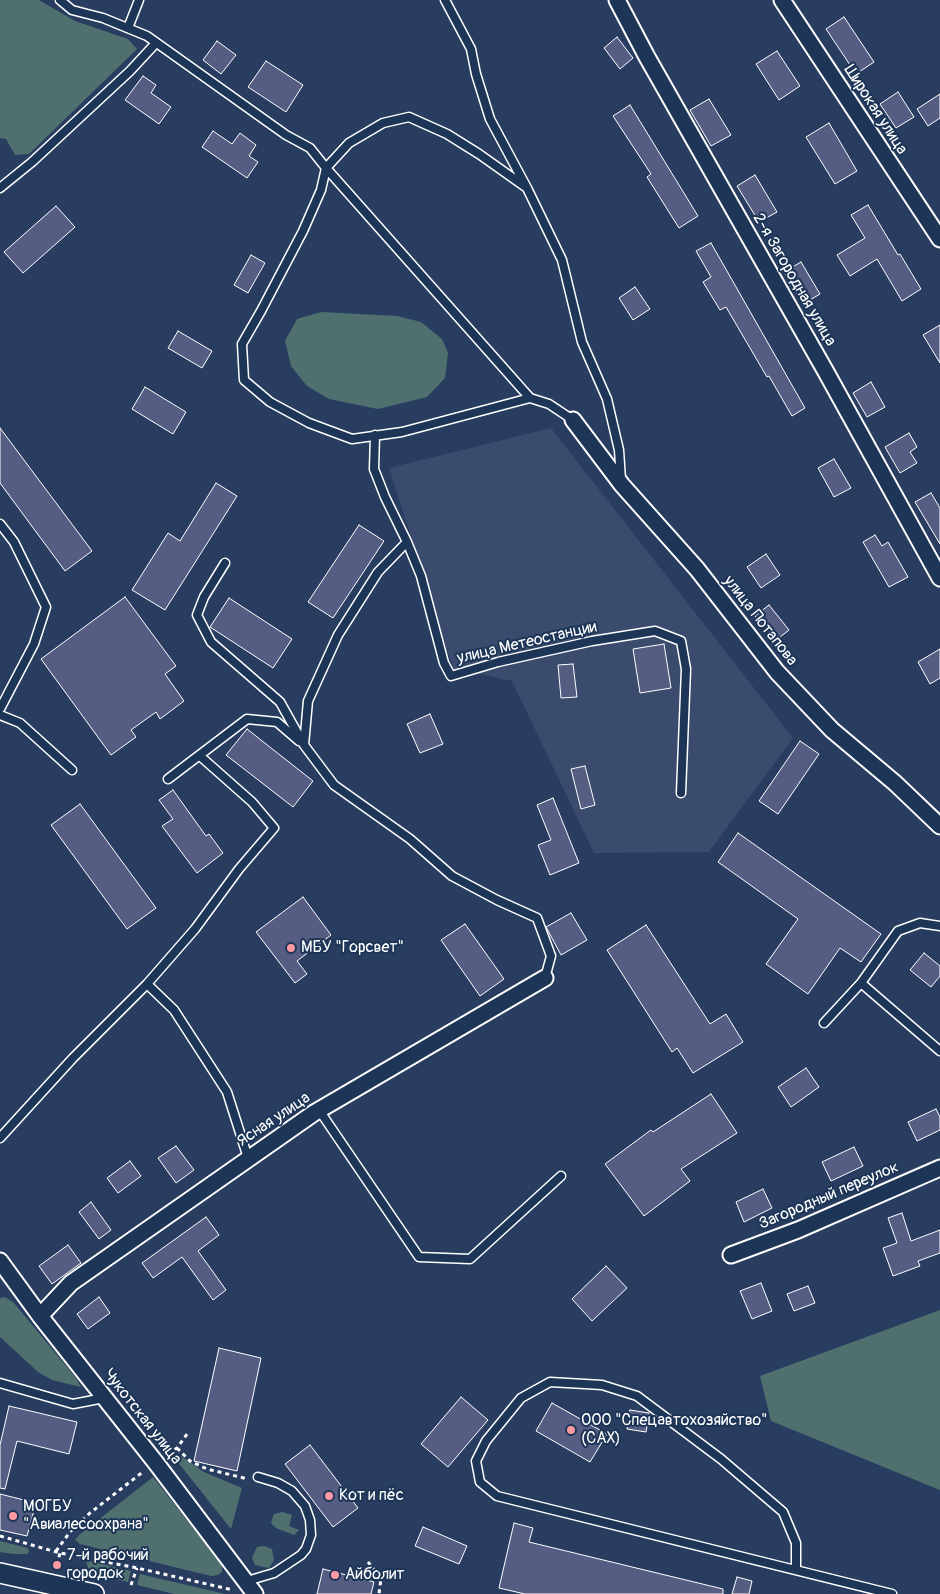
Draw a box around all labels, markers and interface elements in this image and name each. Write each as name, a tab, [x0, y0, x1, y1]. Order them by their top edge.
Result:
street label: Широкая улица	[839, 62, 911, 158]
street label: 2-я Загородная улица	[748, 210, 840, 350]
street label: улица Потапова	[719, 572, 801, 670]
street label: улица Метеостанции	[455, 618, 599, 668]
place label: МБУ "Горсвет"	[301, 938, 404, 958]
marker: МБУ "Горсвет"	[285, 942, 297, 954]
street label: Ясная улица	[234, 1089, 314, 1151]
street label: Загородный переулок	[756, 1158, 902, 1234]
street label: Чукотская улица	[99, 1365, 185, 1469]
place label: ООО "Спецавтохозяйство" (САХ)	[581, 1411, 768, 1449]
marker: ООО "Спецавтохозяйство" (САХ)	[565, 1424, 577, 1436]
place label: Кот и пёс	[339, 1486, 404, 1506]
marker: Кот и пёс	[323, 1490, 335, 1502]
place label: МОГБУ "Авиалесоохрана"	[23, 1497, 149, 1535]
marker: МОГБУ "Авиалесоохрана"	[7, 1510, 19, 1522]
place label: 7-й рабочий городок	[67, 1546, 149, 1584]
marker: 7-й рабочий городок	[51, 1559, 63, 1571]
place label: Айболит	[345, 1565, 404, 1585]
marker: Айболит	[329, 1569, 341, 1581]

